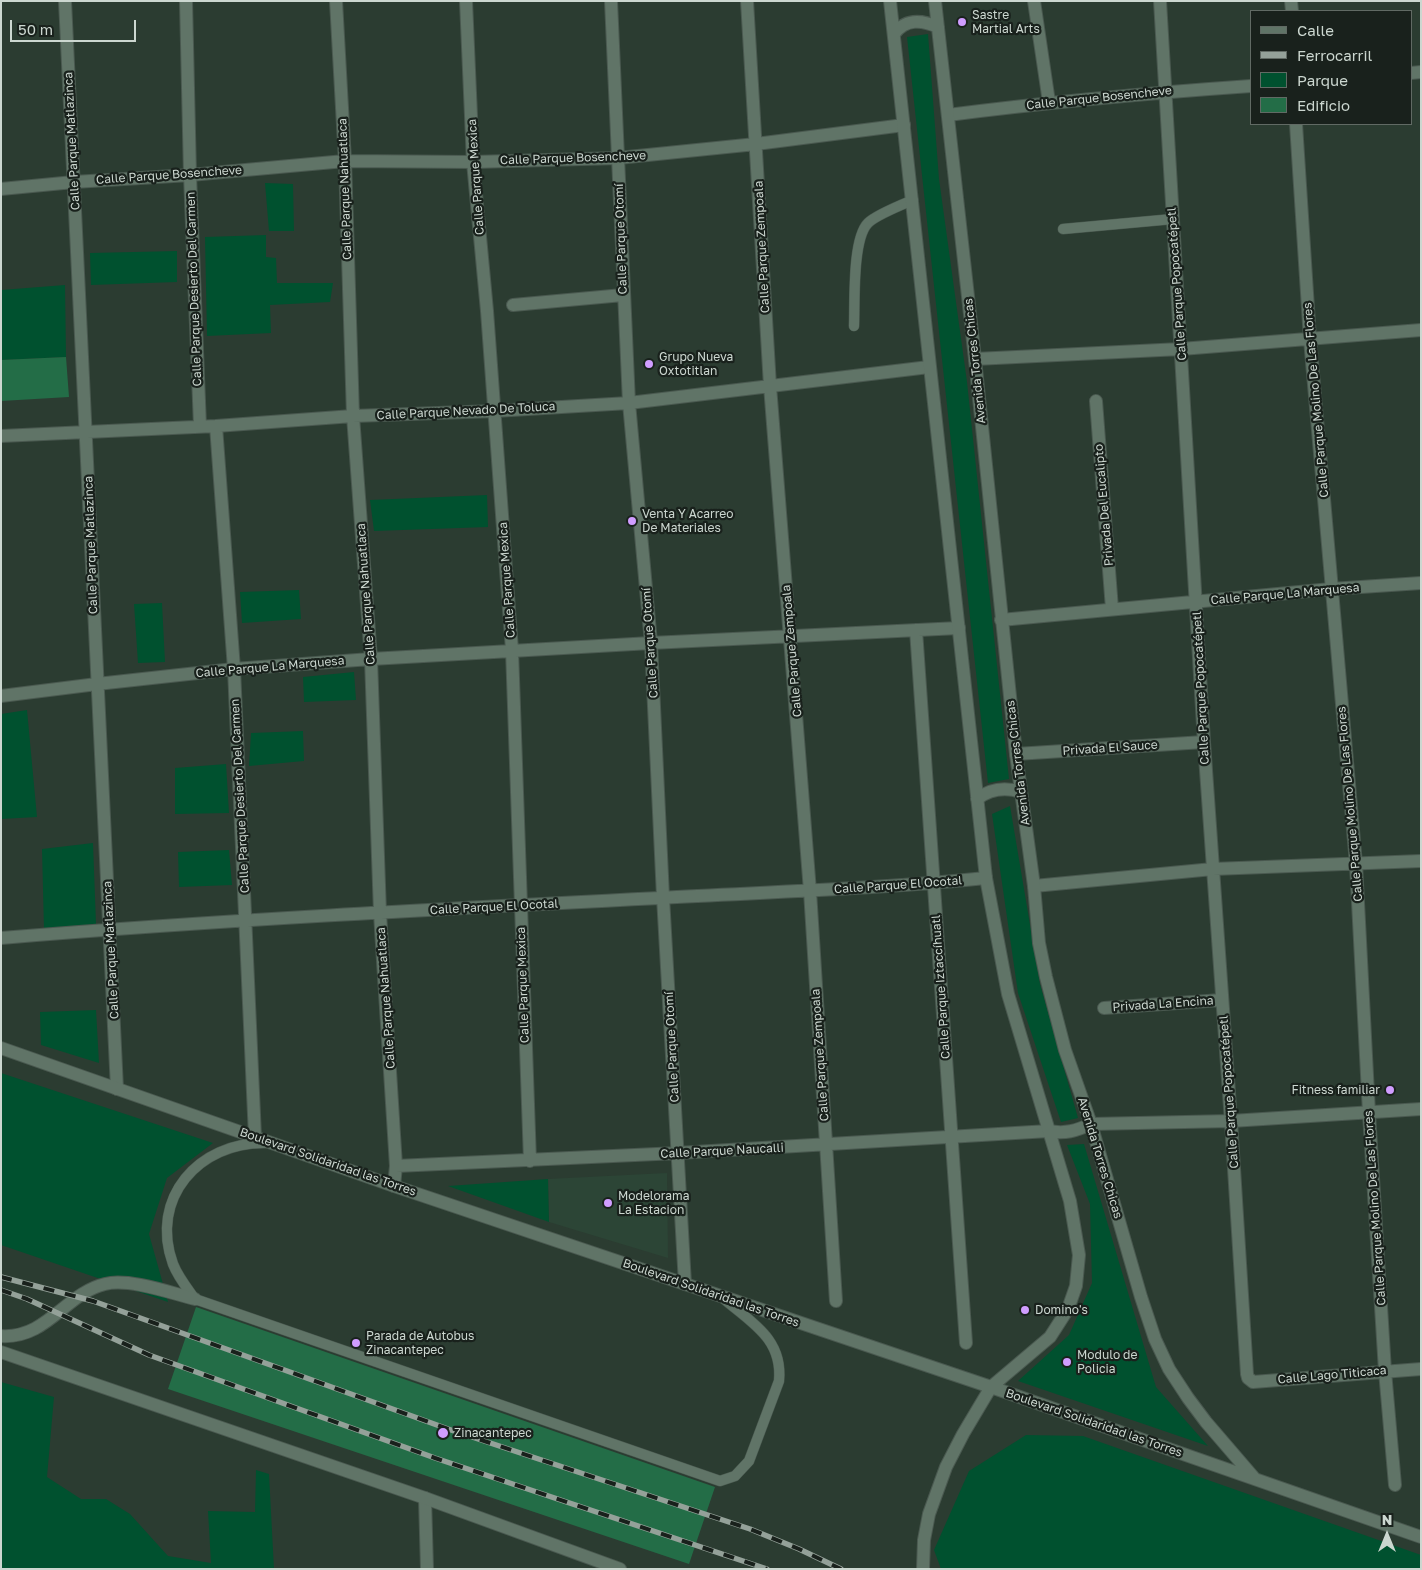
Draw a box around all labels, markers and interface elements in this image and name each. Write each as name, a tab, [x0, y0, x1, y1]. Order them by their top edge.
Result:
place label: Sastre Martial Arts	[972, 8, 1040, 36]
scale bar	[12, 10, 139, 42]
legend	[1250, 10, 1412, 125]
marker: Sastre Martial Arts	[956, 16, 968, 28]
text: 50 m	[18, 20, 53, 38]
text: Calle	[1297, 21, 1334, 39]
text: Ferrocarril	[1297, 46, 1372, 64]
street label: Calle Parque Matlazinca	[61, 71, 83, 211]
text: Parque	[1297, 71, 1348, 89]
street label: Calle Parque Bosencheve	[1026, 83, 1172, 113]
text: Edificio	[1297, 96, 1350, 114]
street label: Calle Parque Nahuatlaca	[335, 118, 355, 260]
street label: Calle Parque Mexica	[465, 118, 487, 236]
street label: Calle Parque Bosencheve	[500, 148, 646, 168]
street label: Calle Parque Bosencheve	[96, 163, 242, 187]
street label: Calle Parque Zempoala	[751, 180, 773, 314]
street label: Calle Parque Otomí	[612, 183, 630, 295]
street label: Calle Parque Desierto Del Carmen	[183, 191, 205, 387]
street label: Calle Parque Popocatépetl	[1164, 207, 1190, 361]
street label: Avenida Torres Chicas	[961, 298, 989, 424]
street label: Calle Parque Molino De Las Flores	[1300, 302, 1332, 498]
place label: Grupo Nueva Oxtotitlan	[659, 350, 733, 378]
marker: Grupo Nueva Oxtotitlan	[643, 358, 655, 370]
street label: Calle Parque Nevado De Toluca	[376, 399, 556, 423]
street label: Privada Del Eucalipto	[1091, 443, 1117, 567]
street label: Calle Parque Matlazinca	[81, 476, 101, 614]
place label: Venta Y Acarreo De Materiales	[642, 507, 733, 535]
marker: Venta Y Acarreo De Materiales	[626, 515, 638, 527]
street label: Calle Parque Mexica	[496, 521, 518, 639]
street label: Calle Parque Nahuatlaca	[354, 523, 378, 665]
street label: Calle Parque La Marquesa	[1210, 580, 1360, 608]
street label: Calle Parque Zempoala	[779, 584, 805, 718]
street label: Calle Parque Otomí	[639, 587, 661, 699]
street label: Calle Parque Popocatépetl	[1190, 611, 1212, 765]
street label: Calle Parque La Marquesa	[195, 653, 345, 681]
street label: Calle Parque Desierto Del Carmen	[228, 698, 252, 894]
street label: Avenida Torres Chicas	[1003, 700, 1033, 826]
street label: Calle Parque Molino De Las Flores	[1334, 706, 1366, 902]
street label: Privada El Sauce	[1062, 737, 1158, 759]
street label: Calle Parque El Ocotal	[833, 873, 963, 897]
street label: Calle Parque Matlazinca	[100, 880, 122, 1020]
street label: Calle Parque El Ocotal	[430, 896, 558, 918]
street label: Calle Parque Iztaccíhuatl	[929, 915, 953, 1059]
street label: Calle Parque Nahuatlaca	[374, 927, 398, 1069]
street label: Calle Parque Mexica	[514, 927, 532, 1043]
street label: Calle Parque Zempoala	[808, 988, 832, 1122]
street label: Calle Parque Otomí	[662, 991, 682, 1103]
street label: Privada La Encina	[1112, 993, 1214, 1015]
street label: Calle Parque Popocatépetl	[1216, 1015, 1242, 1169]
place label: Fitness familiar	[1292, 1083, 1380, 1097]
marker: Fitness familiar	[1384, 1084, 1396, 1096]
street label: Avenida Torres Chicas	[1075, 1096, 1125, 1220]
street label: Calle Parque Molino De Las Flores	[1361, 1110, 1389, 1306]
street label: Boulevard Solidaridad las Torres	[238, 1125, 418, 1199]
street label: Calle Parque Naucalli	[660, 1141, 784, 1161]
place label: Modelorama La Estacion	[618, 1189, 690, 1217]
marker: Modelorama La Estacion	[602, 1197, 614, 1209]
street label: Boulevard Solidaridad las Torres	[621, 1256, 801, 1330]
place label: Domino's	[1035, 1303, 1088, 1317]
marker: Domino's	[1019, 1304, 1031, 1316]
place label: Parada de Autobus Zinacantepec	[366, 1329, 474, 1357]
marker: Parada de Autobus Zinacantepec	[350, 1337, 362, 1349]
place label: Modulo de Policia	[1077, 1348, 1137, 1376]
marker: Modulo de Policia	[1061, 1356, 1073, 1368]
street label: Calle Lago Titicaca	[1277, 1363, 1387, 1387]
street label: Boulevard Solidaridad las Torres	[1004, 1386, 1184, 1460]
marker: Zinacantepec	[436, 1426, 450, 1440]
place label: Zinacantepec	[454, 1426, 532, 1440]
north arrow	[1362, 1510, 1412, 1560]
text: N	[1382, 1511, 1392, 1528]

